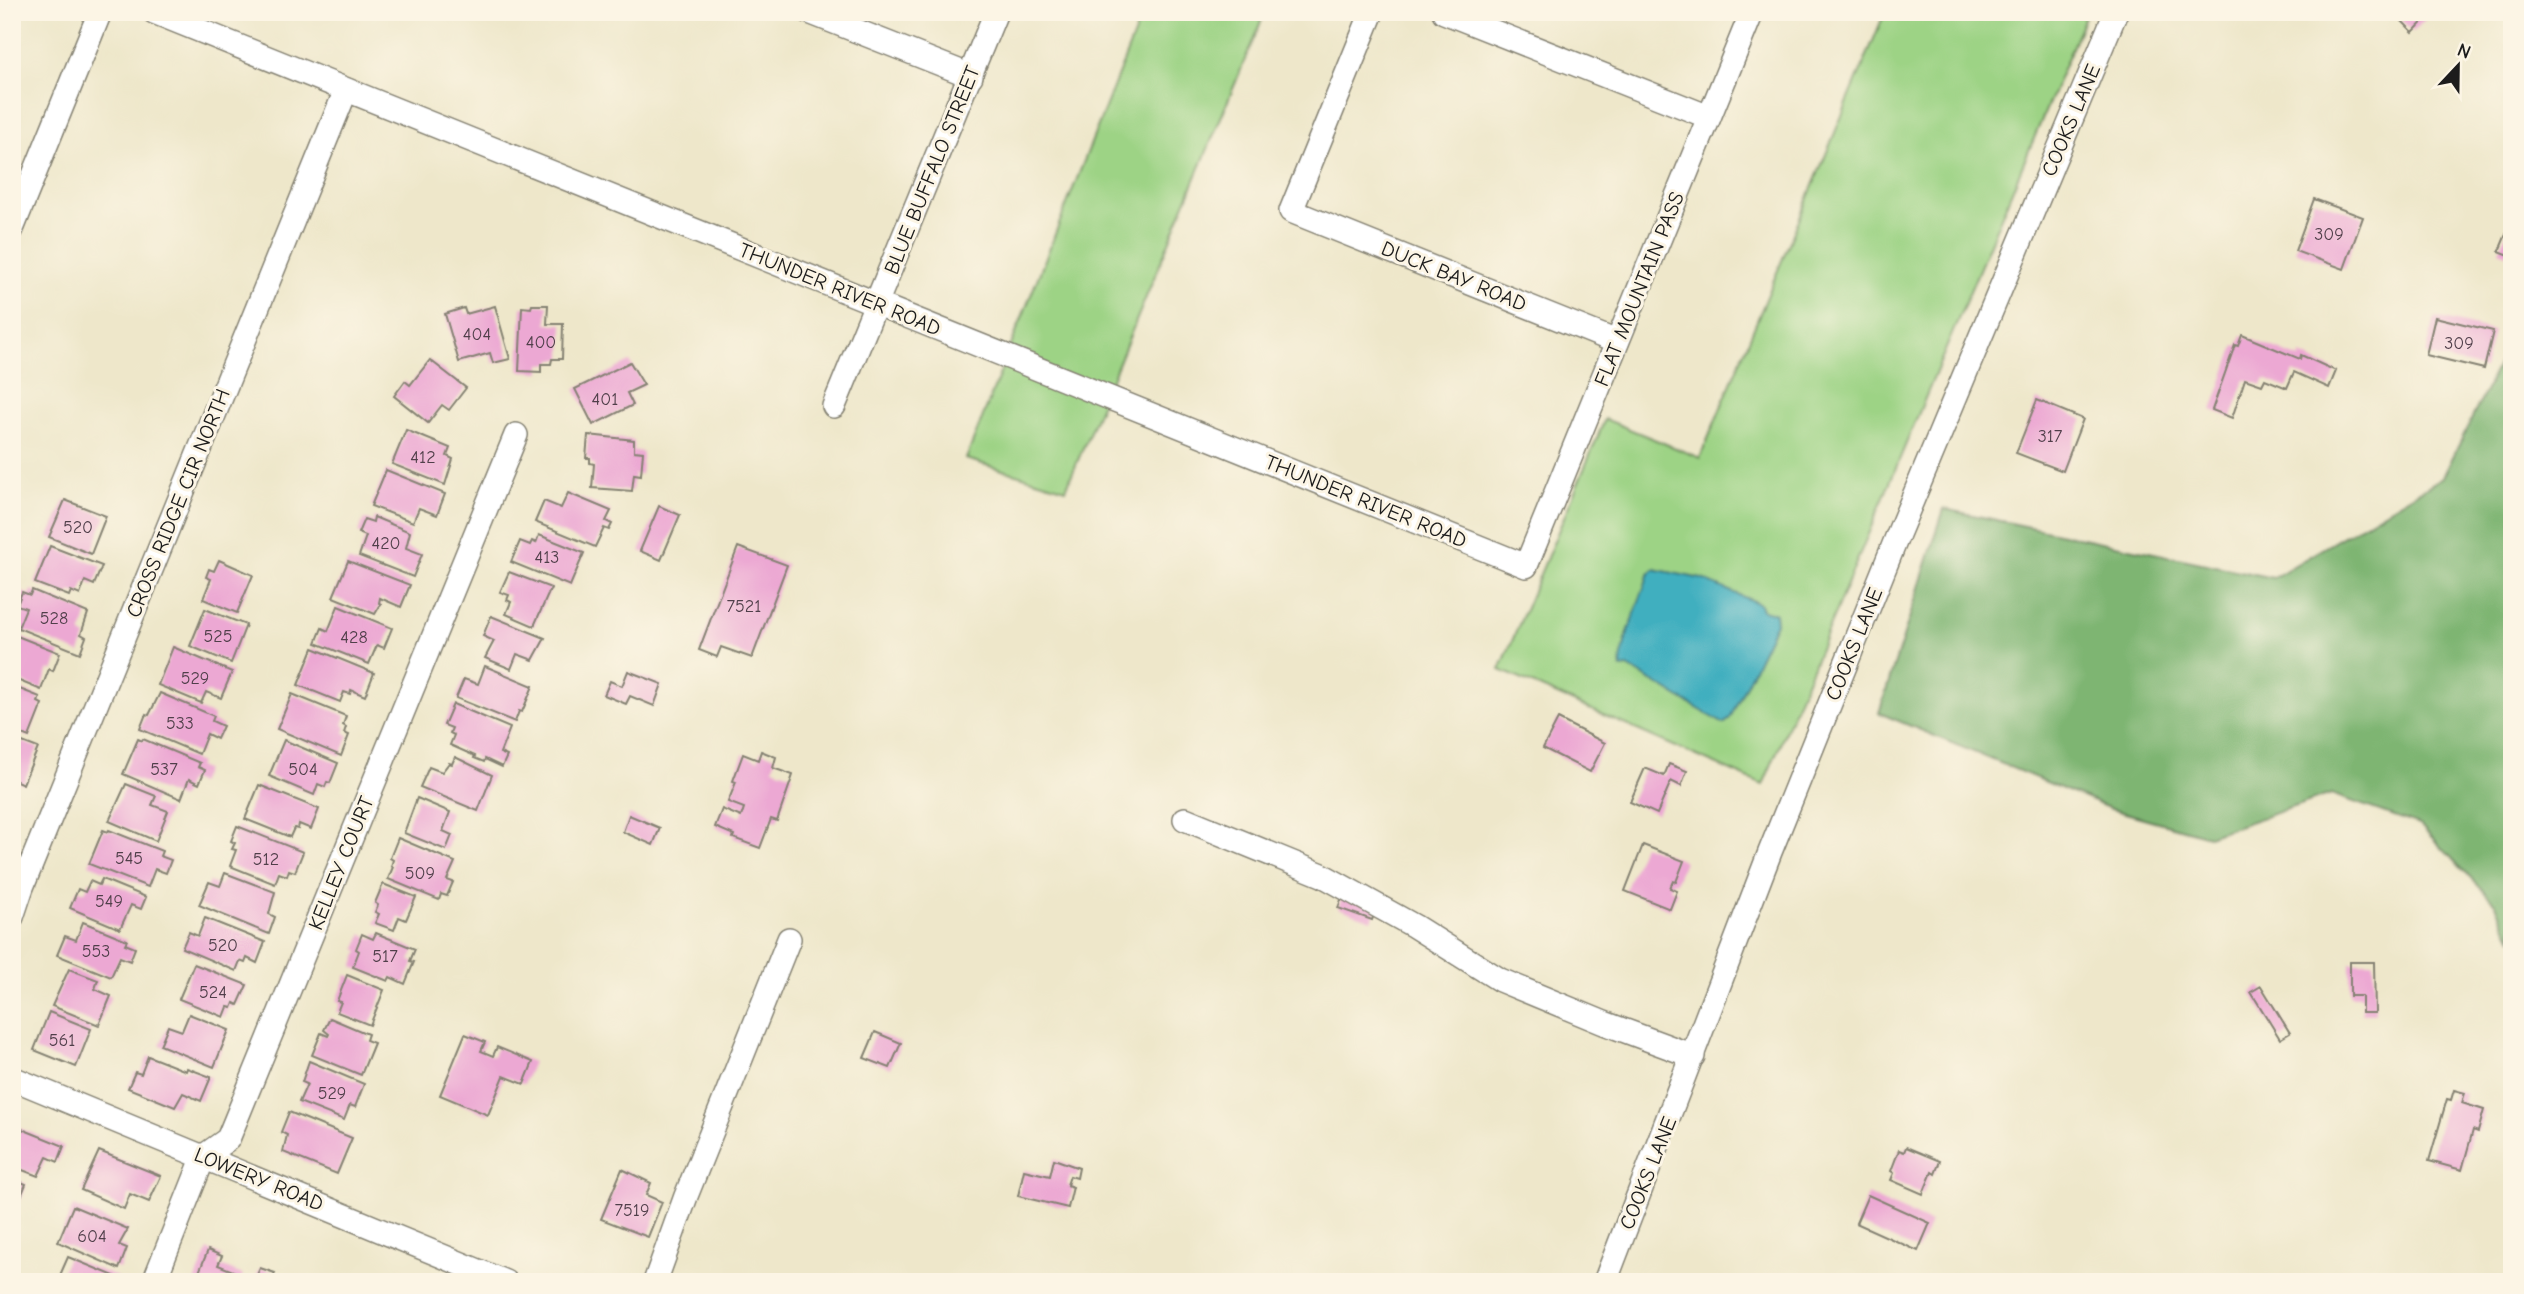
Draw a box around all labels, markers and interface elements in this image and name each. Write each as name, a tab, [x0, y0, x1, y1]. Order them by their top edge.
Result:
north arrow	[2422, 32, 2492, 102]
text: N	[2454, 39, 2474, 64]
street label: COOKS LANE	[2037, 60, 2105, 180]
street label: BLUE BUFFALO STREET	[879, 62, 985, 278]
street label: FLAT MOUNTAIN PASS	[1589, 188, 1689, 390]
house number: 309	[2314, 224, 2344, 245]
street label: DUCK BAY ROAD	[1378, 236, 1530, 316]
street label: THUNDER RIVER ROAD	[736, 238, 944, 340]
house number: 404	[463, 324, 491, 345]
house number: 400	[526, 332, 556, 353]
house number: 309	[2444, 333, 2474, 354]
street label: CROSS RIDGE CIR NORTH	[121, 385, 235, 621]
house number: 401	[592, 389, 618, 410]
house number: 317	[2038, 426, 2063, 447]
house number: 412	[410, 447, 436, 468]
street label: THUNDER RIVER ROAD	[1262, 450, 1470, 552]
house number: 520	[63, 517, 93, 538]
house number: 420	[371, 533, 401, 554]
house number: 413	[535, 547, 559, 568]
street label: COOKS LANE	[1820, 584, 1888, 704]
house number: 7521	[727, 596, 761, 617]
house number: 528	[40, 608, 68, 629]
house number: 525	[204, 626, 232, 647]
house number: 428	[340, 627, 368, 648]
house number: 529	[181, 668, 209, 689]
house number: 533	[166, 713, 194, 734]
house number: 537	[150, 759, 178, 780]
house number: 504	[288, 759, 318, 780]
street label: KELLEY COURT	[303, 793, 379, 933]
house number: 545	[115, 848, 143, 869]
house number: 512	[253, 849, 279, 870]
house number: 509	[405, 863, 435, 884]
house number: 549	[95, 891, 123, 912]
house number: 520	[208, 935, 238, 956]
house number: 553	[82, 941, 110, 962]
house number: 517	[372, 946, 398, 967]
house number: 524	[199, 982, 227, 1003]
house number: 561	[49, 1030, 75, 1051]
house number: 529	[318, 1083, 346, 1104]
street label: COOKS LANE	[1614, 1113, 1682, 1233]
street label: LOWERY ROAD	[191, 1142, 327, 1216]
house number: 7519	[615, 1200, 649, 1221]
house number: 604	[77, 1226, 107, 1247]

